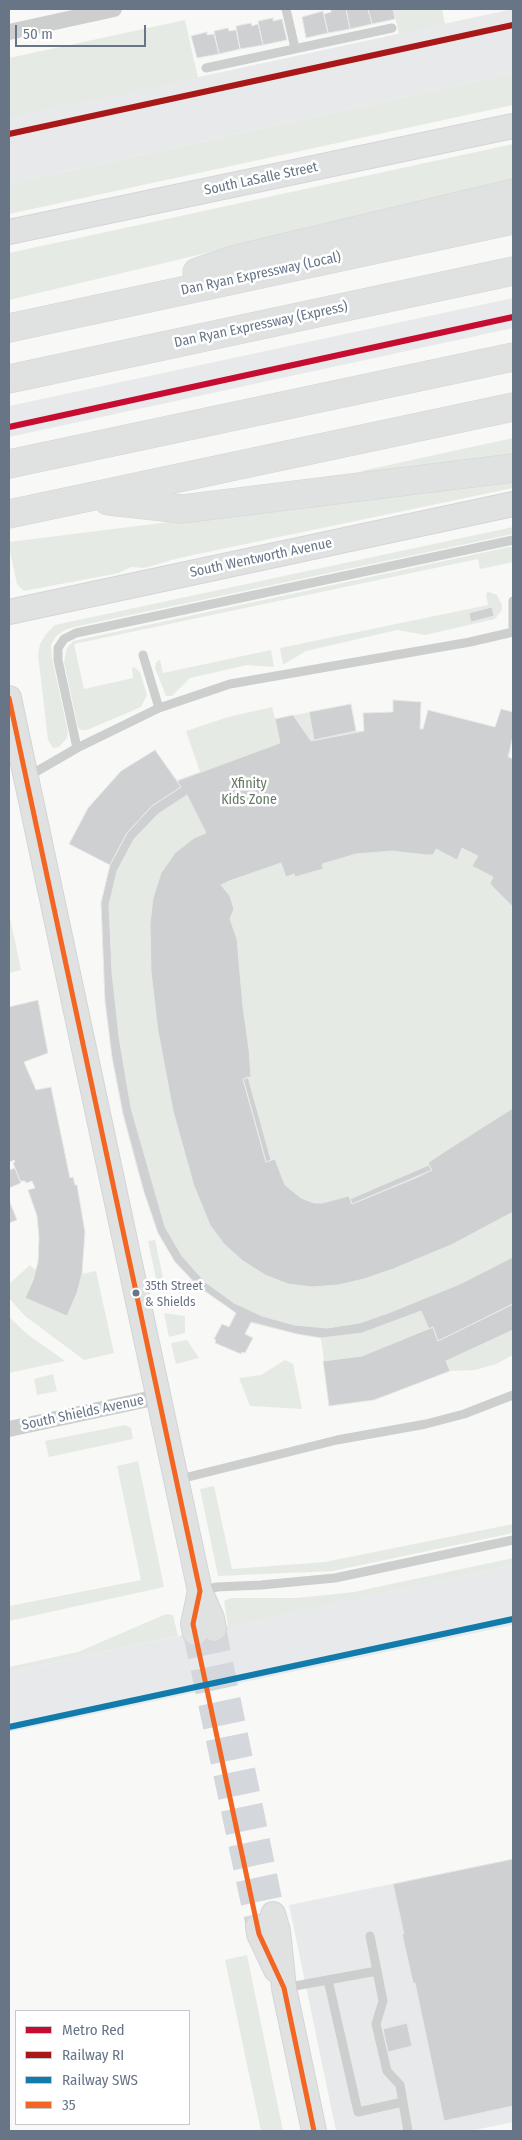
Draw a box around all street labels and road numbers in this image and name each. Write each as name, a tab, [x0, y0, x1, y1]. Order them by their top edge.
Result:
street label: South LaSalle Street	[203, 159, 319, 199]
street label: Dan Ryan Expressway (Local)	[180, 249, 342, 299]
street label: Dan Ryan Expressway (Express)	[173, 298, 349, 352]
street label: South Wentworth Avenue	[188, 535, 334, 581]
street label: South Shields Avenue	[21, 1392, 145, 1434]

